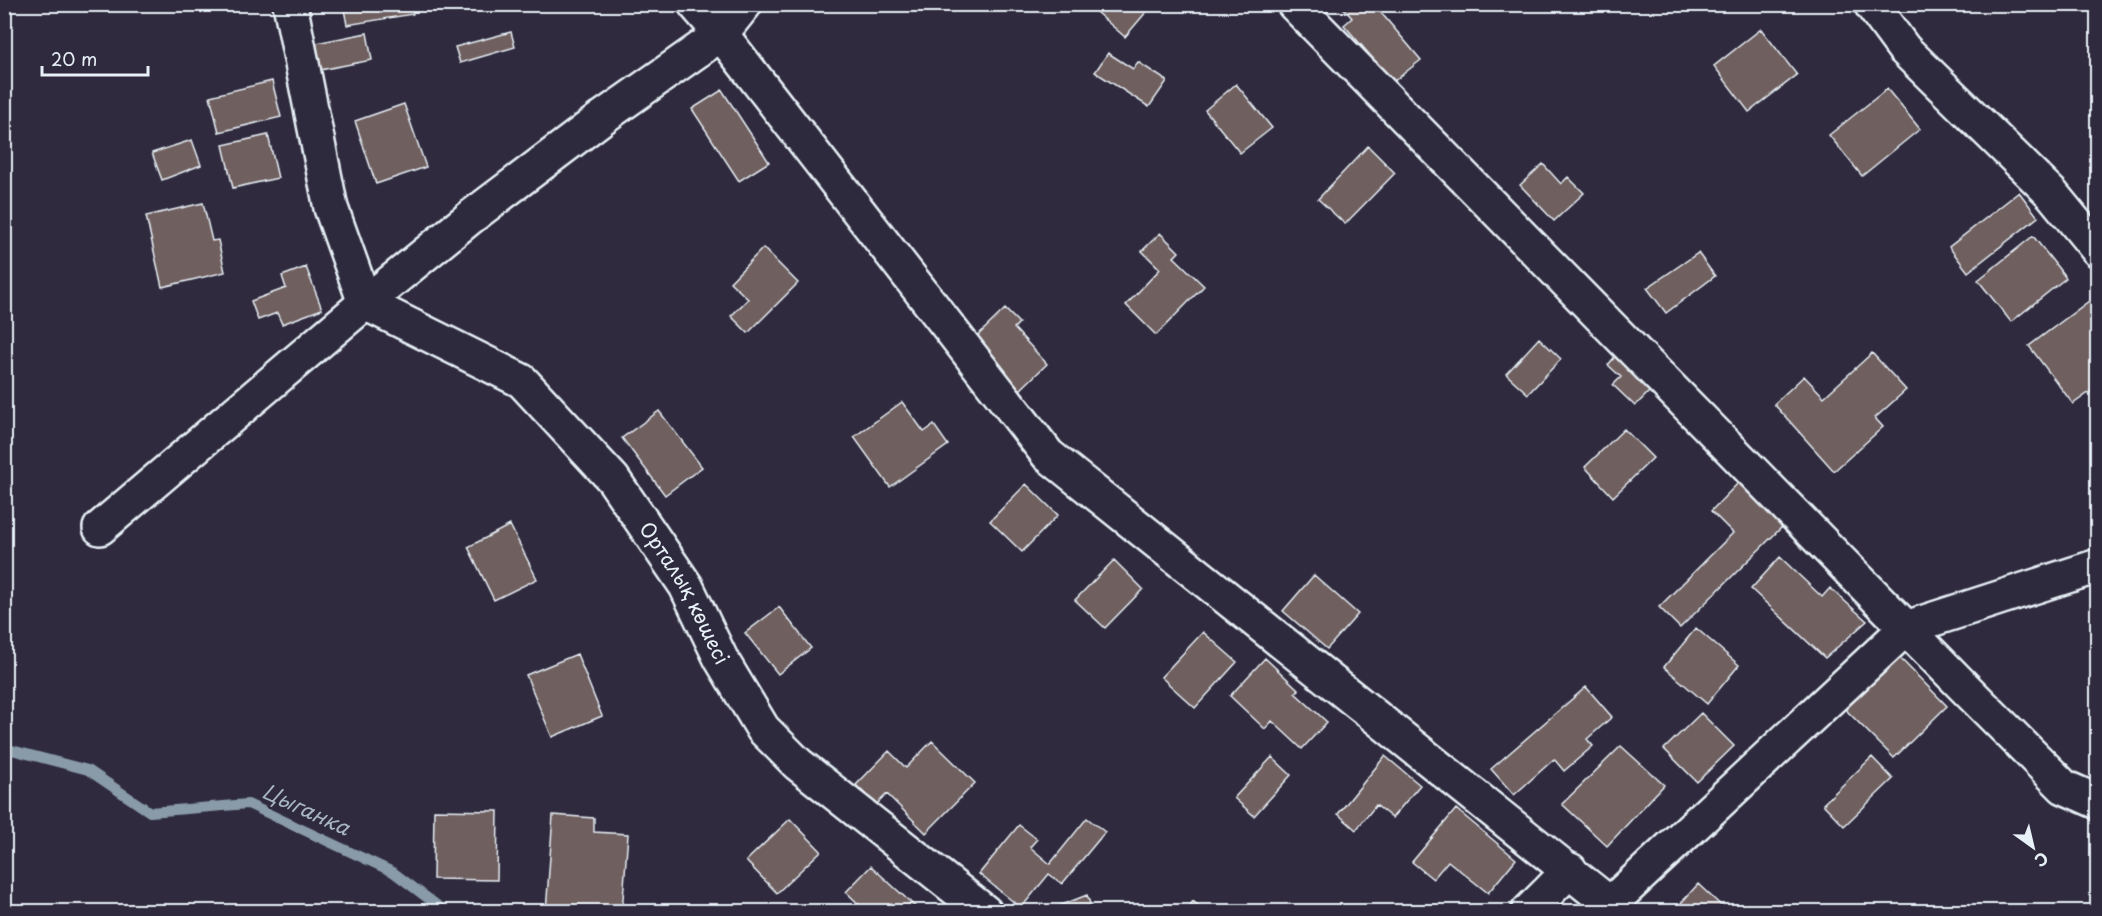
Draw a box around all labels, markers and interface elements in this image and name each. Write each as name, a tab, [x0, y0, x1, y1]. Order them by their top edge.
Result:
scale bar	[42, 39, 148, 77]
text: 20 m	[51, 45, 97, 72]
street label: Орталық көшесі	[632, 515, 737, 670]
water label: Цыганка	[258, 774, 357, 843]
north arrow	[2003, 817, 2063, 877]
text: С	[2030, 847, 2054, 874]

